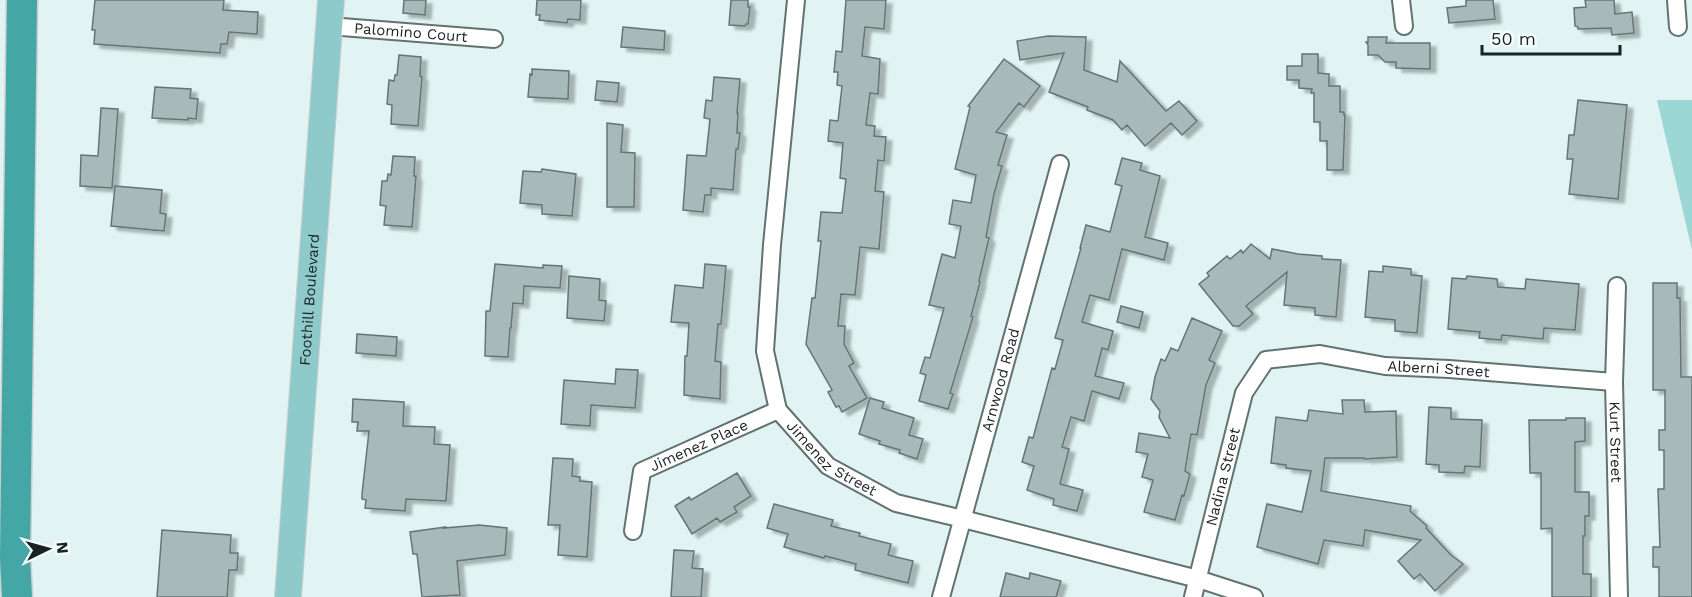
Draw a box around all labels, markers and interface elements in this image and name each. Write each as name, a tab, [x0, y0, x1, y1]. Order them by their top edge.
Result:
scale bar	[1482, 18, 1620, 56]
street label: Palomino Court	[353, 19, 469, 46]
text: 50 m	[1491, 28, 1536, 49]
street label: Foothill Boulevard	[296, 233, 323, 366]
street label: Arnwood Road	[978, 326, 1023, 434]
street label: Alberni Street	[1387, 357, 1491, 381]
street label: Kurt Street	[1605, 401, 1625, 483]
street label: Jimenez Place	[647, 416, 751, 475]
street label: Jimenez Street	[783, 417, 880, 500]
street label: Nadina Street	[1202, 425, 1244, 528]
north arrow	[18, 519, 78, 579]
text: N	[52, 541, 72, 554]

